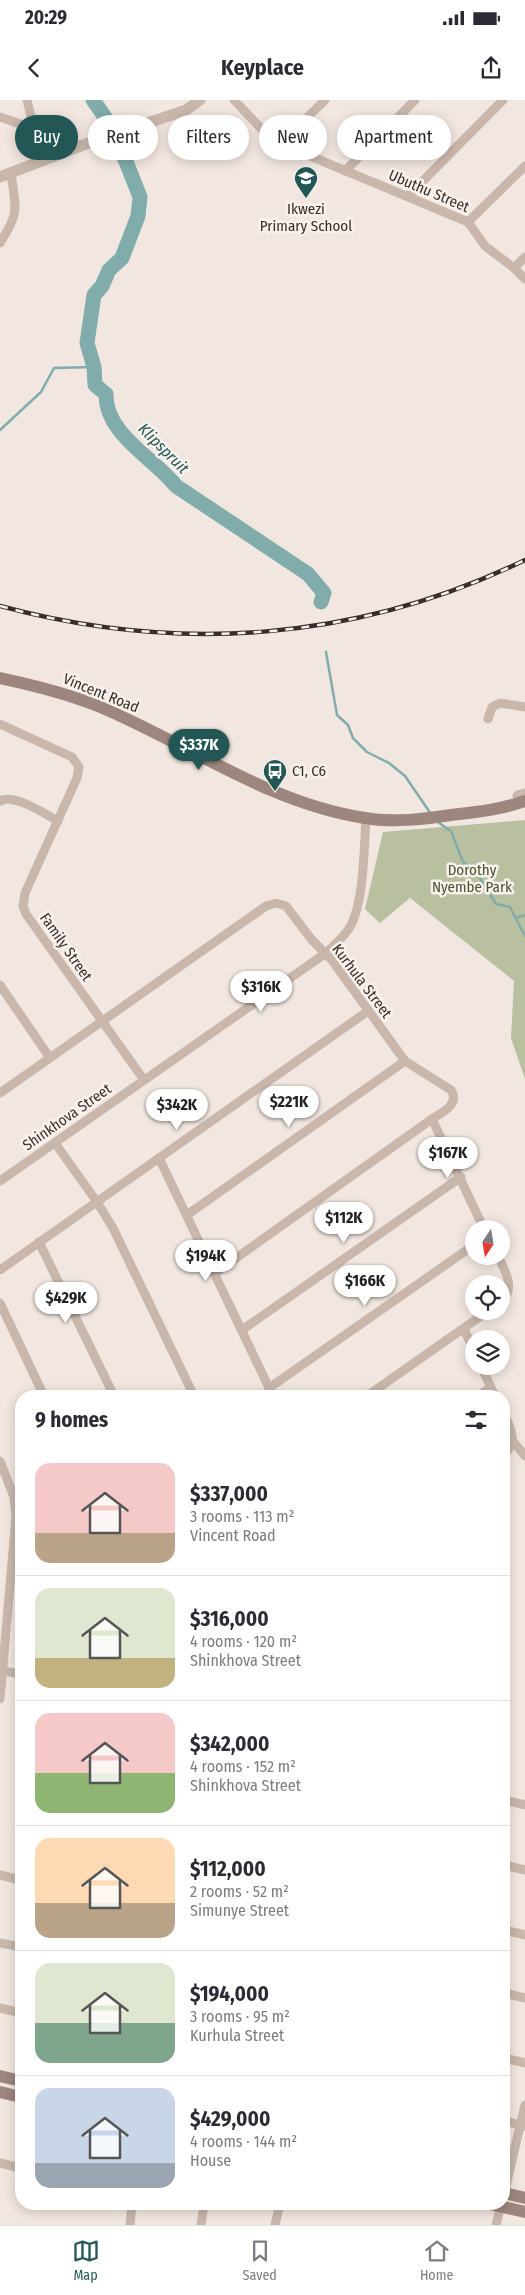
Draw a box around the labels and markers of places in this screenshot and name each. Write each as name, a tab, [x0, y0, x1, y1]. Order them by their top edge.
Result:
school or university icon: Ikwezi Primary School	[293, 165, 319, 199]
place label: Ikwezi Primary School	[260, 200, 352, 235]
pin: $337K	[164, 728, 234, 771]
bus stop icon: C1, C6	[262, 758, 288, 792]
place label: C1, C6	[292, 762, 326, 780]
pin: $316K	[226, 970, 296, 1013]
pin: $221K	[254, 1086, 324, 1128]
pin: $342K	[142, 1088, 212, 1131]
pin: $167K	[413, 1136, 483, 1179]
pin: $112K	[309, 1202, 379, 1244]
pin: $194K	[171, 1240, 241, 1282]
pin: $166K	[330, 1264, 400, 1307]
pin: $429K	[31, 1282, 101, 1324]

